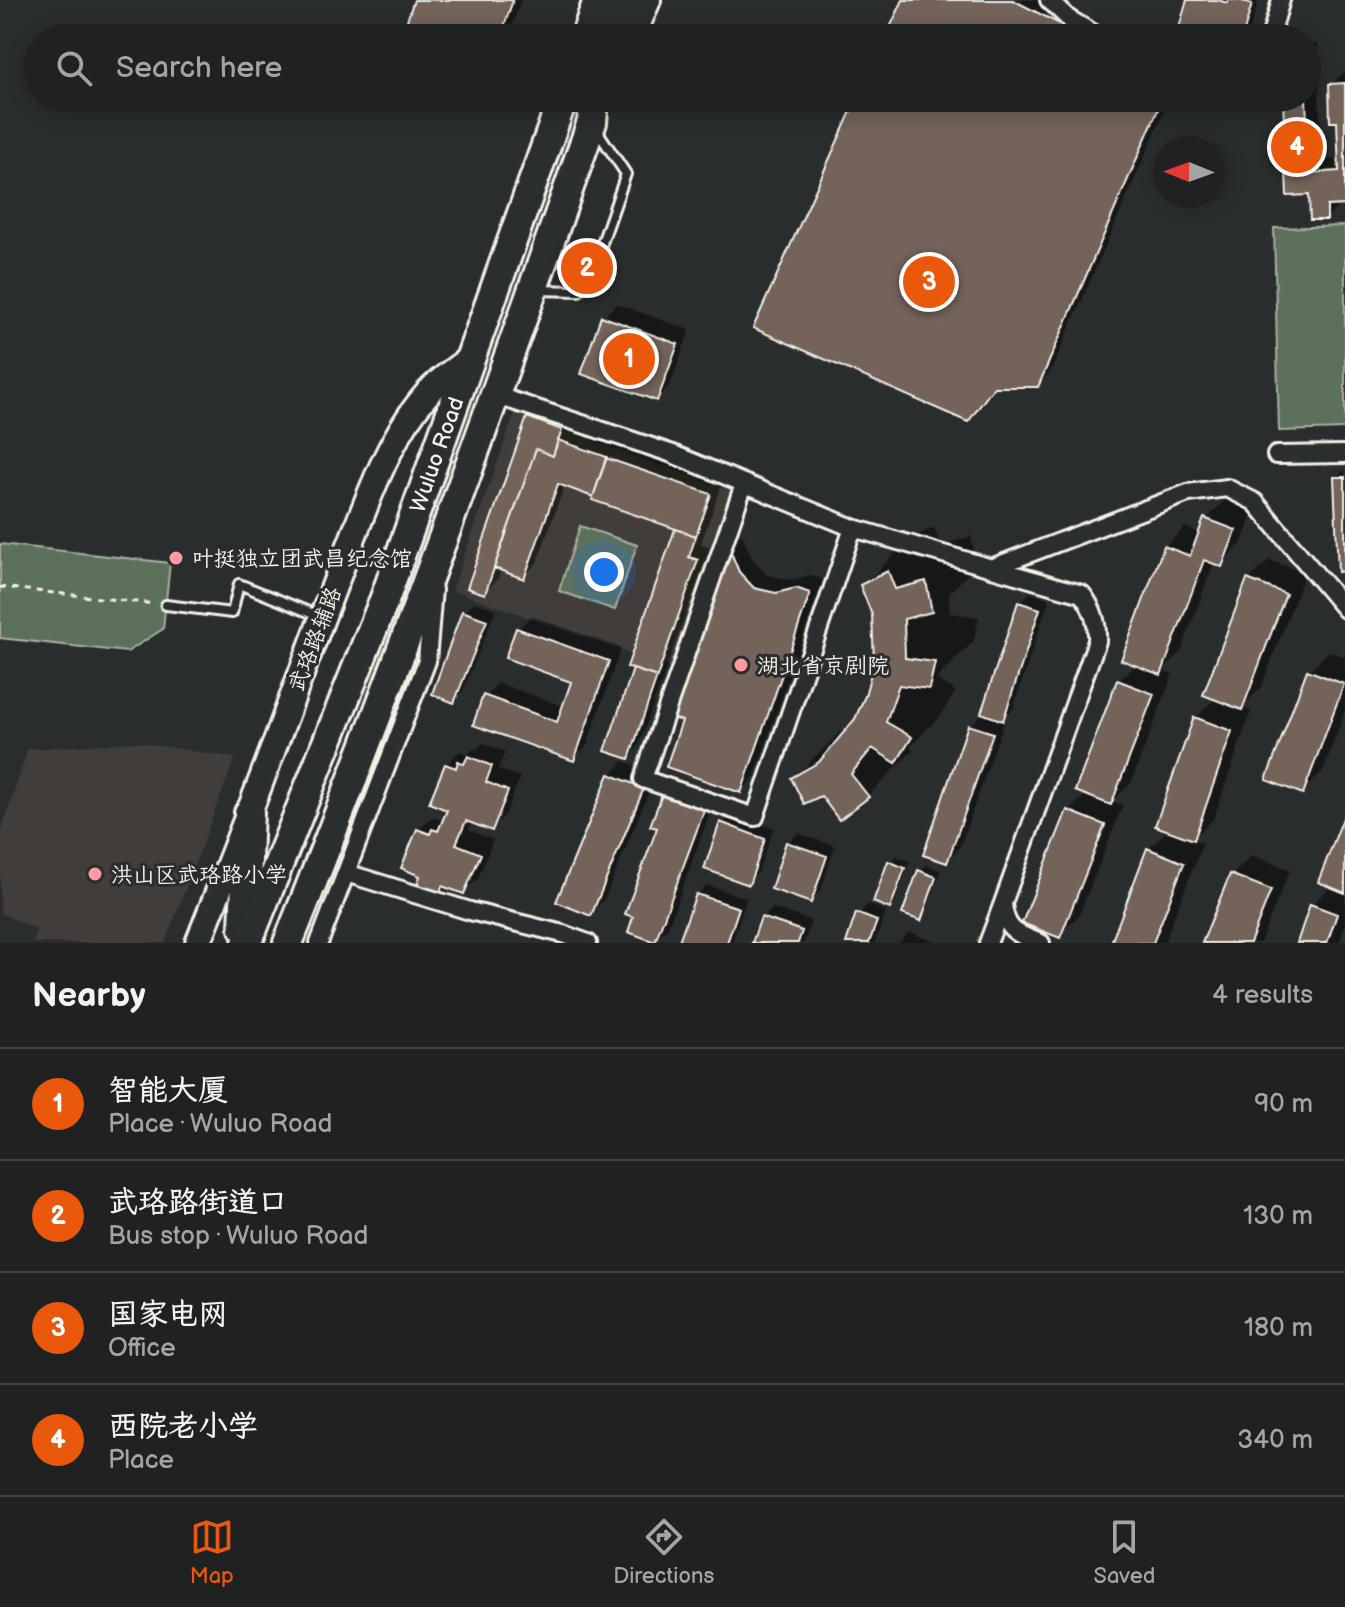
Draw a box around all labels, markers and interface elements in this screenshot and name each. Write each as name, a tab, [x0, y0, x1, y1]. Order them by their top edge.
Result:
search box	[24, 24, 1321, 112]
icon: search	[52, 46, 96, 90]
text: Search here	[116, 50, 282, 86]
pin: 4	[1271, 117, 1323, 177]
north arrow	[1153, 136, 1225, 208]
pin: 2	[561, 238, 613, 298]
pin: 3	[903, 252, 955, 312]
pin: 1	[603, 329, 655, 389]
street label: Wuluo Road	[405, 394, 470, 516]
place label: 叶挺独立团武昌纪念馆	[192, 546, 412, 573]
marker: 叶挺独立团武昌纪念馆	[167, 549, 185, 567]
your location	[584, 552, 624, 592]
street label: 武珞路辅路	[283, 583, 348, 696]
place label: 湖北省京剧院	[757, 653, 889, 680]
marker: 湖北省京剧院	[732, 656, 750, 674]
place label: 洪山区武珞路小学	[111, 862, 287, 889]
marker: 洪山区武珞路小学	[86, 865, 104, 883]
text: Nearby	[32, 975, 146, 1016]
text: 4 results	[1212, 980, 1313, 1011]
text: 智能大厦	[108, 1073, 228, 1109]
text: 1	[53, 1089, 63, 1120]
text: 90 m	[1254, 1089, 1313, 1120]
text: Place · Wuluo Road	[108, 1109, 332, 1140]
text: 武珞路街道口	[108, 1185, 288, 1221]
text: 2	[50, 1201, 66, 1232]
text: 130 m	[1243, 1201, 1313, 1232]
text: Bus stop · Wuluo Road	[108, 1221, 368, 1252]
text: 国家电网	[108, 1297, 228, 1333]
text: 3	[50, 1313, 66, 1344]
text: 180 m	[1244, 1313, 1313, 1344]
text: Office	[108, 1333, 176, 1364]
text: 西院老小学	[108, 1409, 258, 1445]
text: 4	[50, 1425, 66, 1456]
text: 340 m	[1237, 1425, 1313, 1456]
text: Place	[108, 1445, 174, 1476]
tab: Map	[190, 1515, 234, 1590]
tab: Directions	[613, 1515, 714, 1590]
tab: Saved	[1094, 1515, 1155, 1590]

